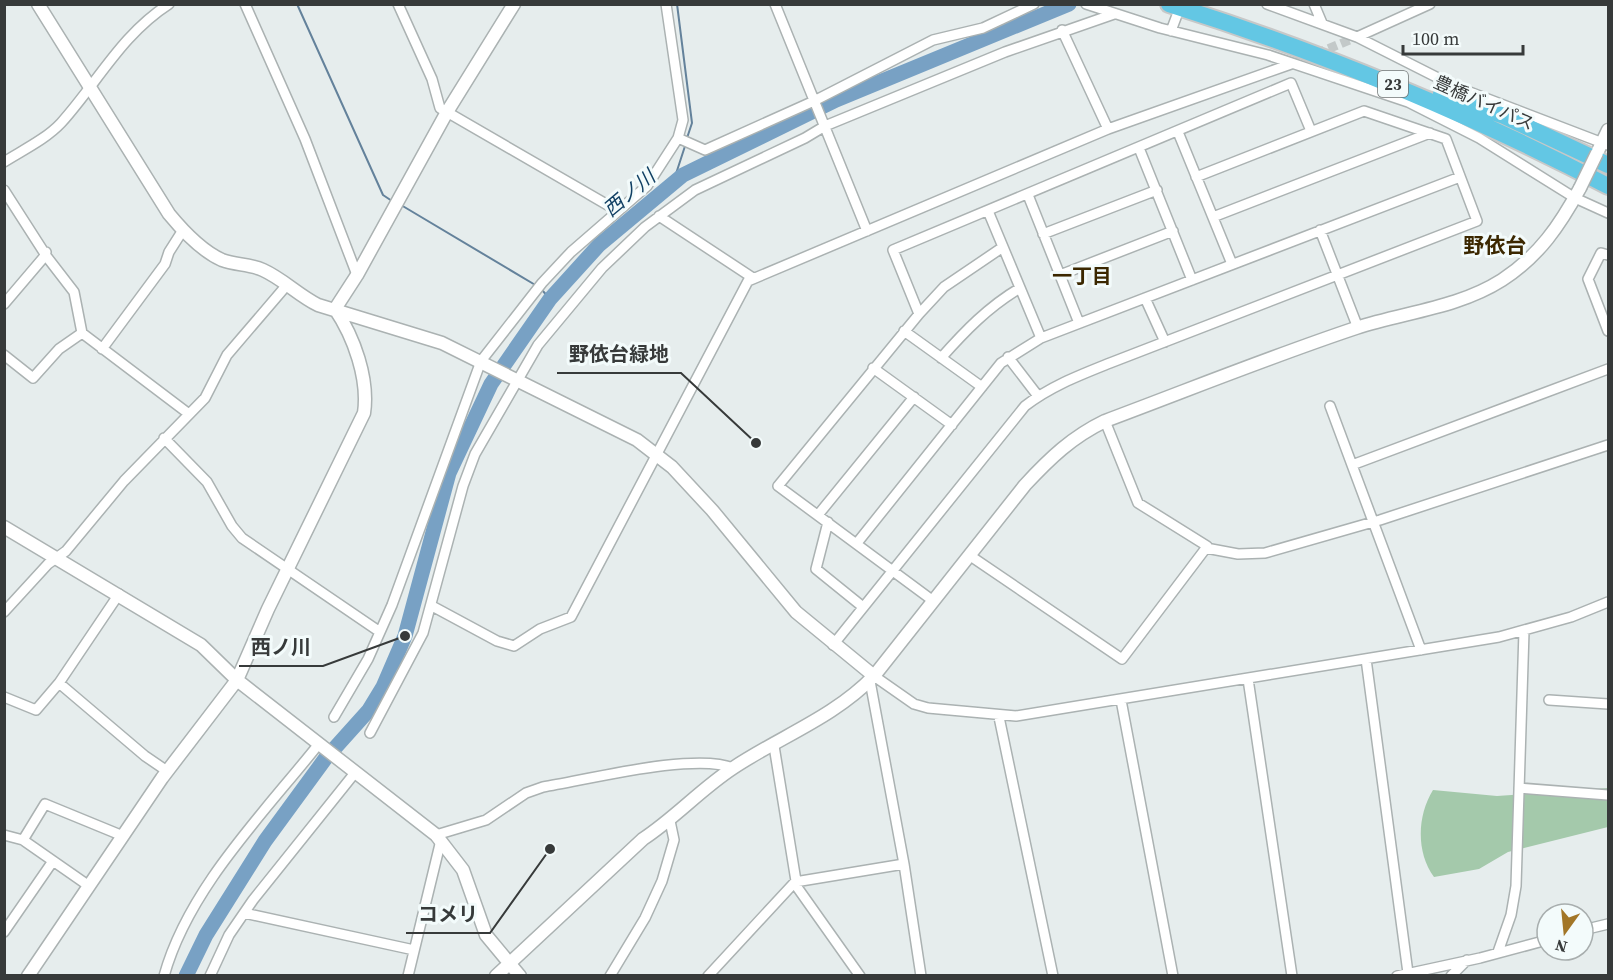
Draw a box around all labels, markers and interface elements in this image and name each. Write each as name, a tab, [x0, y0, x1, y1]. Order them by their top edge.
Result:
scale bar	[1403, 18, 1523, 56]
text: 100 m	[1412, 26, 1459, 51]
street label: 豊橋バイパス	[1430, 69, 1538, 136]
road number: 23	[1378, 71, 1408, 97]
water label: 西ノ川	[597, 162, 663, 223]
district label: 野依台	[1464, 231, 1527, 260]
district label: 一丁目	[1052, 262, 1112, 290]
callout: 野依台緑地	[557, 335, 681, 373]
text: 野依台緑地	[569, 340, 669, 368]
callout: 西ノ川	[239, 628, 323, 666]
text: 西ノ川	[251, 633, 311, 661]
callout: コメリ	[406, 895, 490, 933]
text: コメリ	[418, 900, 478, 928]
north arrow	[1535, 902, 1595, 962]
text: N	[1552, 934, 1570, 959]

